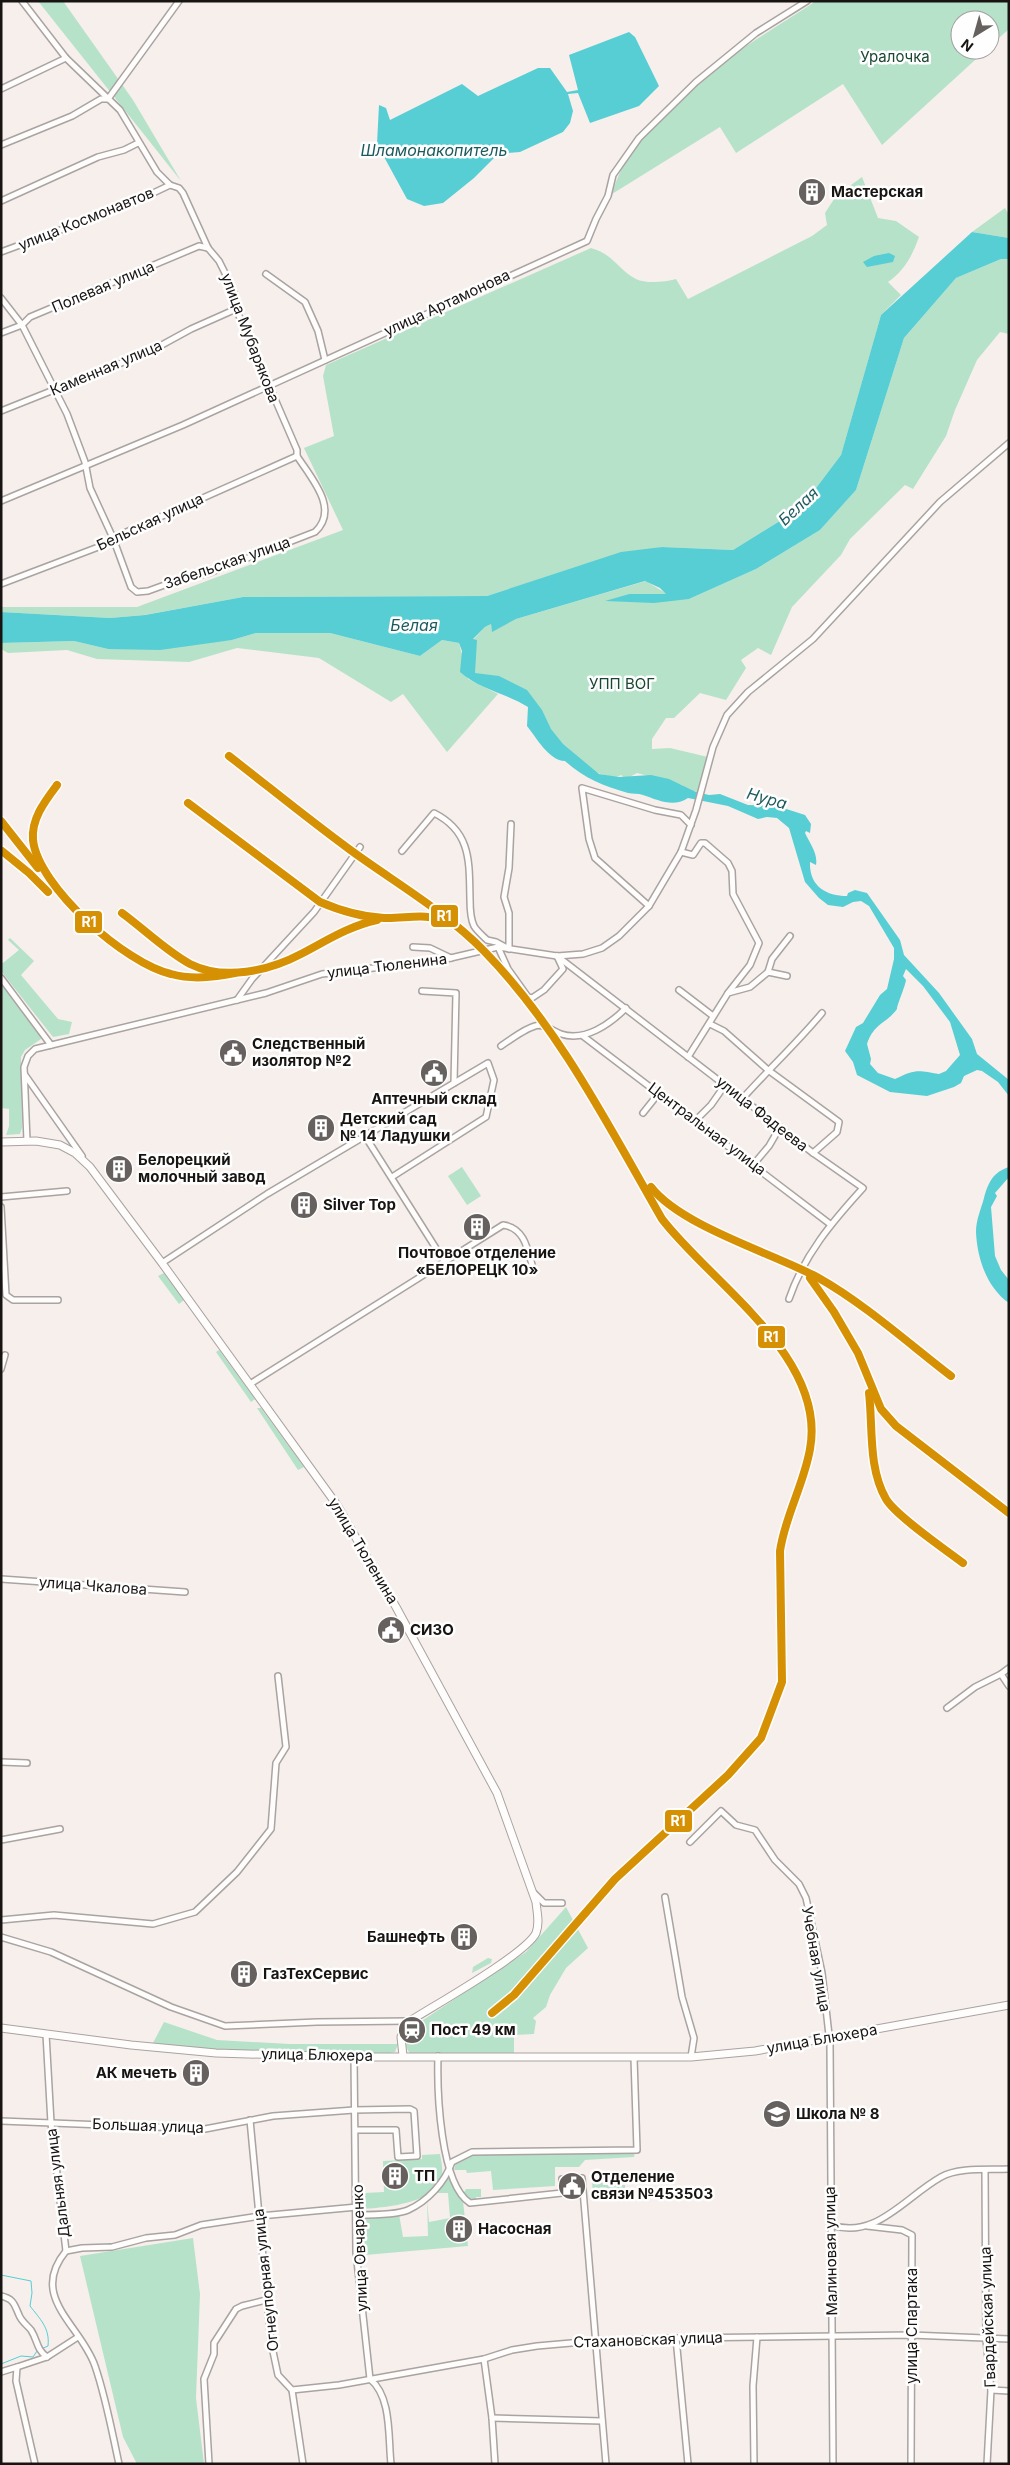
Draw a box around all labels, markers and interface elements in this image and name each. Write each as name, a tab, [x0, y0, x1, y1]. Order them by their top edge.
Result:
north arrow	[950, 10, 1000, 60]
text: N	[957, 36, 976, 56]
park label: Уралочка	[860, 47, 930, 66]
water label: Шламонакопитель	[361, 140, 508, 160]
building icon: Мастерская	[797, 177, 827, 207]
place label: Мастерская	[831, 182, 923, 201]
street label: улица Космонавтов	[15, 183, 156, 254]
street label: Полевая улица	[49, 256, 157, 317]
street label: улица Артамонова	[381, 265, 513, 340]
street label: улица Мубарякова	[217, 270, 284, 405]
street label: Каменная улица	[47, 335, 165, 400]
water label: Белая	[774, 482, 822, 529]
street label: Бельская улица	[93, 488, 206, 555]
street label: Забельская улица	[161, 532, 293, 593]
water label: Белая	[390, 615, 438, 635]
park label: УПП ВОГ	[589, 674, 655, 693]
water label: Нура	[745, 783, 790, 813]
line badge: R1	[430, 904, 459, 928]
text: R1	[436, 907, 452, 924]
line badge: R1	[74, 910, 103, 934]
text: R1	[81, 913, 97, 930]
street label: улица Тюленина	[326, 949, 448, 982]
place label: Следственный изолятор №2	[252, 1034, 365, 1070]
public building icon: Следственный изолятор №2	[218, 1038, 248, 1068]
public building icon: Аптечный склад	[419, 1058, 449, 1088]
street label: улица Фадеева	[713, 1072, 812, 1155]
street label: Центральная улица	[645, 1078, 770, 1179]
place label: Аптечный склад	[371, 1089, 497, 1108]
place label: Детский сад № 14 Ладушки	[340, 1109, 450, 1145]
building icon: Детский сад № 14 Ладушки	[306, 1113, 336, 1143]
place label: Белорецкий молочный завод	[138, 1150, 266, 1186]
building icon: Белорецкий молочный завод	[104, 1154, 134, 1184]
building icon: Silver Top	[289, 1190, 319, 1220]
place label: Silver Top	[323, 1195, 396, 1214]
building icon: Почтовое отделение «БЕЛОРЕЦК 10»	[462, 1212, 492, 1242]
place label: Почтовое отделение «БЕЛОРЕЦК 10»	[398, 1243, 556, 1279]
line badge: R1	[757, 1325, 786, 1349]
text: R1	[763, 1328, 779, 1345]
street label: улица Тюленина	[324, 1494, 403, 1607]
street label: улица Чкалова	[38, 1572, 148, 1599]
public building icon: СИЗО	[376, 1615, 406, 1645]
place label: СИЗО	[410, 1620, 454, 1639]
line badge: R1	[664, 1809, 693, 1833]
text: R1	[670, 1812, 686, 1829]
street label: Учебная улица	[798, 1905, 835, 2013]
building icon: Башнефть	[449, 1922, 479, 1952]
place label: Башнефть	[367, 1927, 445, 1946]
building icon: ГазТехСервис	[229, 1959, 259, 1989]
place label: ГазТехСервис	[263, 1964, 369, 1983]
station icon: Пост 49 км	[397, 2015, 427, 2045]
street label: улица Блюхера	[765, 2019, 879, 2058]
place label: Пост 49 км	[431, 2020, 516, 2039]
street label: улица Блюхера	[261, 2044, 373, 2065]
building icon: АК мечеть	[181, 2058, 211, 2088]
place label: АК мечеть	[96, 2063, 177, 2082]
school or university icon: Школа № 8	[762, 2099, 792, 2129]
place label: Школа № 8	[796, 2104, 880, 2123]
street label: Большая улица	[92, 2114, 204, 2137]
street label: Дальняя улица	[41, 2127, 74, 2239]
building icon: ТП	[380, 2161, 410, 2191]
place label: ТП	[414, 2166, 435, 2185]
place label: Отделение связи №453503	[591, 2167, 713, 2203]
public building icon: Отделение связи №453503	[557, 2171, 587, 2201]
street label: улица Овчаренко	[348, 2184, 371, 2312]
street label: Малиновая улица	[820, 2186, 841, 2316]
street label: Огнеупорная улица	[249, 2208, 282, 2352]
building icon: Насосная	[444, 2214, 474, 2244]
place label: Насосная	[478, 2219, 551, 2238]
street label: Гвардейская улица	[976, 2246, 999, 2388]
street label: улица Спартака	[902, 2268, 921, 2384]
street label: Стахановская улица	[573, 2327, 723, 2352]

